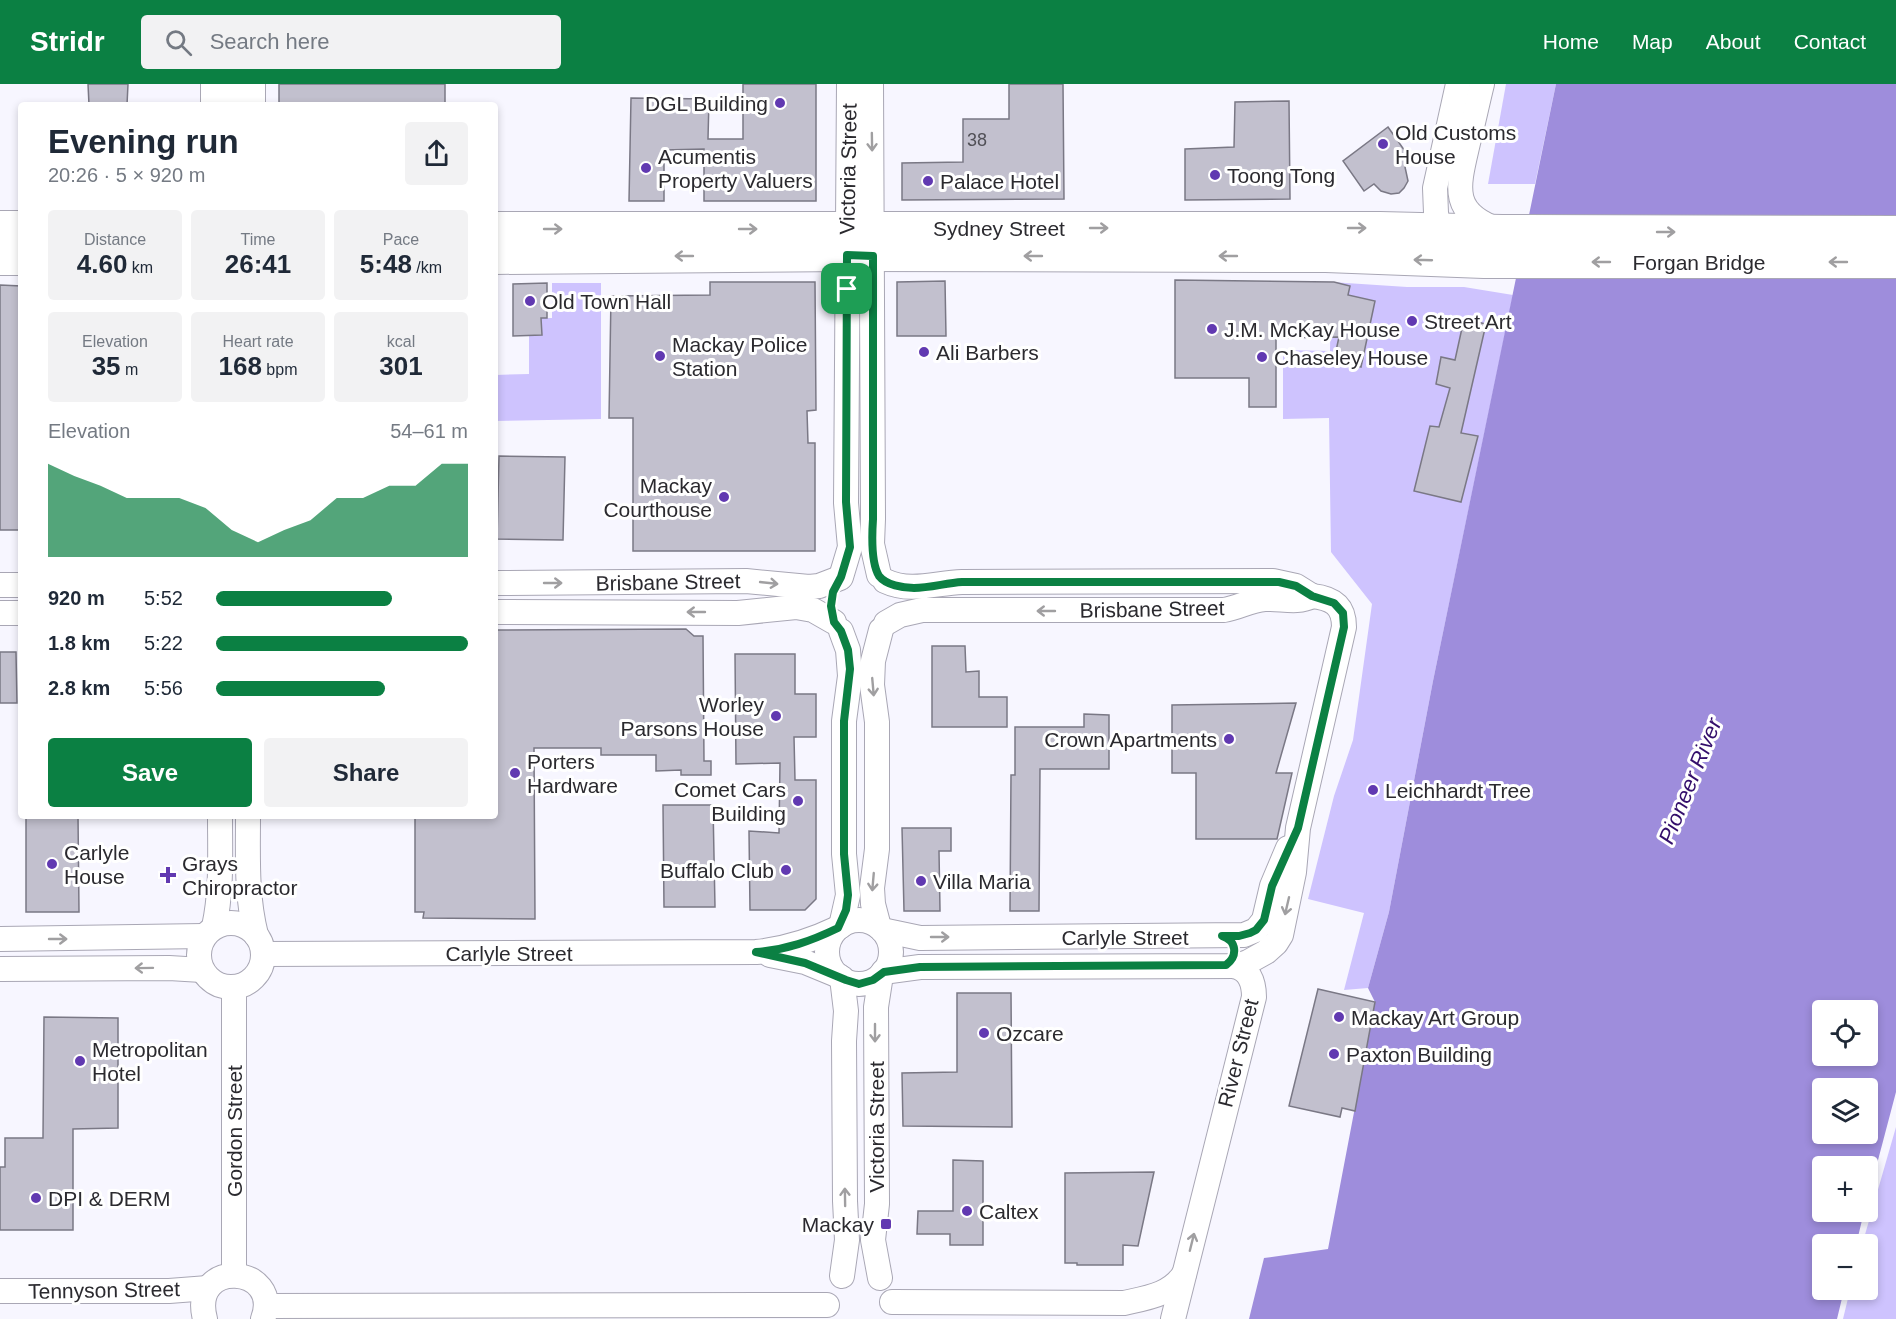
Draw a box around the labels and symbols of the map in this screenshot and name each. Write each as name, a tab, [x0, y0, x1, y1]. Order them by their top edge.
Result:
place label: DGL Building	[645, 92, 768, 115]
marker: DGL Building	[773, 96, 787, 110]
street label: Victoria Street	[835, 103, 861, 235]
place label: Old Customs House	[1395, 121, 1516, 168]
house number: 38	[967, 130, 987, 150]
one-way arrow	[866, 132, 878, 152]
marker: Old Customs House	[1376, 137, 1390, 151]
place label: Acumentis Property Valuers	[658, 145, 813, 192]
marker: Acumentis Property Valuers	[639, 161, 653, 175]
place label: Toong Tong	[1227, 164, 1335, 187]
marker: Toong Tong	[1208, 168, 1222, 182]
place label: Palace Hotel	[940, 170, 1059, 193]
marker: Palace Hotel	[921, 174, 935, 188]
street label: Sydney Street	[933, 217, 1065, 240]
one-way arrow	[1089, 222, 1109, 234]
one-way arrow	[1347, 222, 1367, 234]
one-way arrow	[543, 223, 563, 235]
one-way arrow	[738, 223, 758, 235]
one-way arrow	[1655, 226, 1675, 238]
one-way arrow	[1023, 250, 1043, 262]
one-way arrow	[1218, 250, 1238, 262]
one-way arrow	[674, 251, 694, 262]
street label: Forgan Bridge	[1632, 251, 1766, 274]
one-way arrow	[1413, 254, 1433, 266]
one-way arrow	[1591, 256, 1611, 268]
one-way arrow	[1828, 256, 1848, 268]
pin	[821, 263, 872, 314]
place label: Old Town Hall	[542, 290, 671, 313]
marker: Old Town Hall	[523, 294, 537, 308]
place label: Street Art	[1424, 310, 1512, 333]
marker: Street Art	[1405, 314, 1419, 328]
place label: J.M. McKay House	[1224, 318, 1400, 341]
marker: J.M. McKay House	[1205, 322, 1219, 336]
place label: Mackay Police Station	[672, 333, 807, 380]
place label: Ali Barbers	[936, 341, 1039, 364]
marker: Ali Barbers	[917, 345, 931, 359]
place label: Chaseley House	[1274, 346, 1428, 369]
marker: Mackay Police Station	[653, 349, 667, 363]
marker: Chaseley House	[1255, 350, 1269, 364]
place label: Mackay Courthouse	[603, 474, 712, 521]
marker: Mackay Courthouse	[717, 490, 731, 504]
street label: Brisbane Street	[595, 569, 741, 595]
one-way arrow	[543, 577, 563, 589]
one-way arrow	[759, 578, 779, 589]
street label: Brisbane Street	[1079, 596, 1225, 622]
one-way arrow	[1036, 605, 1056, 617]
one-way arrow	[686, 606, 706, 618]
one-way arrow	[868, 677, 879, 696]
place label: Worley Parsons House	[620, 693, 764, 740]
marker: Worley Parsons House	[769, 709, 783, 723]
water label: Pioneer River	[1653, 713, 1727, 847]
place label: Crown Apartments	[1044, 728, 1217, 751]
marker: Crown Apartments	[1222, 732, 1236, 746]
place label: Porters Hardware	[527, 750, 618, 797]
marker: Porters Hardware	[508, 766, 522, 780]
place label: Comet Cars Building	[674, 778, 786, 825]
place label: Leichhardt Tree	[1385, 779, 1531, 802]
marker: Leichhardt Tree	[1366, 783, 1380, 797]
marker: Comet Cars Building	[791, 794, 805, 808]
place label: Carlyle House	[64, 841, 129, 888]
place label: Grays Chiropractor	[182, 852, 298, 899]
marker: Carlyle House	[45, 857, 59, 871]
place label: Buffalo Club	[660, 859, 774, 882]
marker: Buffalo Club	[779, 863, 793, 877]
marker: Grays Chiropractor	[159, 866, 177, 884]
place label: Villa Maria	[933, 870, 1031, 893]
one-way arrow	[867, 871, 878, 891]
marker: Villa Maria	[914, 874, 928, 888]
one-way arrow	[1281, 896, 1292, 916]
street label: Carlyle Street	[1061, 926, 1189, 949]
one-way arrow	[929, 931, 949, 943]
one-way arrow	[48, 933, 68, 945]
street label: Carlyle Street	[445, 942, 573, 965]
one-way arrow	[134, 963, 154, 974]
street label: River Street	[1213, 996, 1263, 1110]
place label: Mackay Art Group	[1351, 1006, 1519, 1029]
marker: Mackay Art Group	[1332, 1010, 1346, 1024]
place label: Ozcare	[996, 1022, 1064, 1045]
one-way arrow	[869, 1023, 881, 1043]
marker: Ozcare	[977, 1026, 991, 1040]
place label: Metropolitan Hotel	[92, 1038, 208, 1085]
place label: Paxton Building	[1346, 1043, 1492, 1066]
marker: Paxton Building	[1327, 1047, 1341, 1061]
marker: Metropolitan Hotel	[73, 1054, 87, 1068]
street label: Victoria Street	[865, 1061, 888, 1193]
street label: Gordon Street	[223, 1065, 246, 1197]
place label: DPI & DERM	[48, 1187, 171, 1210]
one-way arrow	[840, 1188, 851, 1208]
marker: DPI & DERM	[29, 1191, 43, 1205]
place label: Caltex	[979, 1200, 1039, 1223]
marker: Caltex	[960, 1204, 974, 1218]
place label: Mackay	[802, 1213, 874, 1236]
marker: Mackay	[879, 1217, 893, 1231]
one-way arrow	[1186, 1233, 1198, 1252]
street label: Tennyson Street	[28, 1277, 180, 1303]

